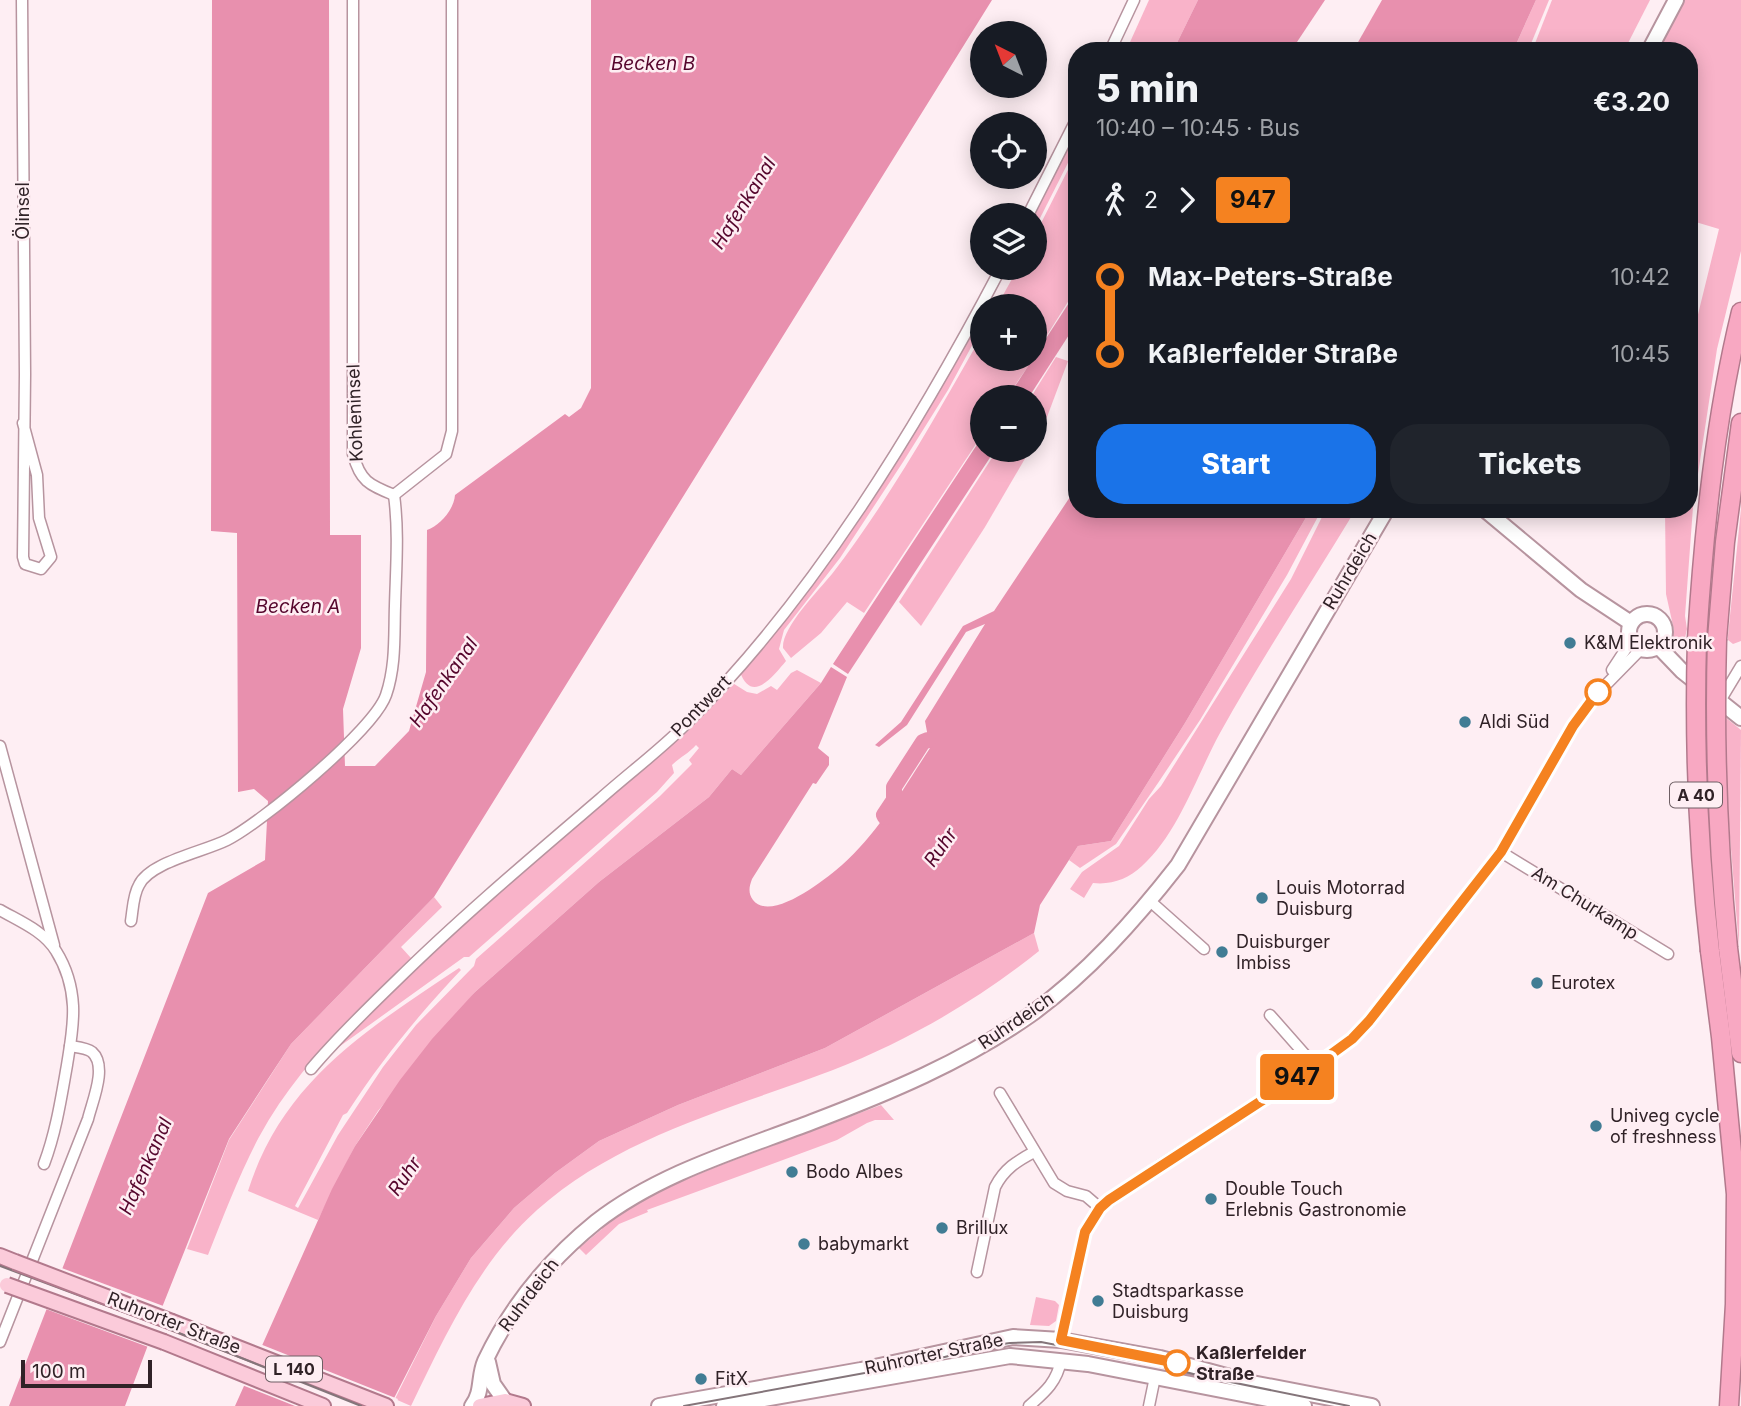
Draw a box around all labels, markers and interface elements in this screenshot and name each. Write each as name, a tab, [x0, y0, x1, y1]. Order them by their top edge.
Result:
north arrow	[970, 21, 1046, 98]
map controls	[970, 21, 1047, 462]
water label: Becken B	[611, 52, 695, 75]
text: 5 min	[1096, 65, 1199, 111]
text: €3.20	[1593, 86, 1670, 117]
button: locate	[970, 112, 1047, 189]
text: 10:40 – 10:45 · Bus	[1096, 114, 1300, 142]
water label: Hafenkanal	[706, 153, 781, 253]
icon: walk	[1096, 181, 1134, 219]
icon: forward	[1168, 181, 1206, 219]
street label: Ölinsel	[11, 182, 33, 240]
text: 947	[1230, 185, 1276, 214]
text: 2	[1144, 186, 1158, 214]
button: layers	[970, 203, 1047, 280]
text: Max-Peters-Straße	[1148, 261, 1393, 292]
text: 10:42	[1611, 263, 1670, 291]
button: +	[970, 294, 1047, 371]
text: Kaßlerfelder Straße	[1148, 338, 1398, 369]
text: 10:45	[1611, 340, 1670, 368]
street label: Kohleninsel	[342, 364, 367, 462]
button: −	[970, 385, 1047, 462]
button: Start	[1096, 424, 1376, 504]
button: Tickets	[1390, 424, 1670, 504]
street label: Ruhrdeich	[1318, 528, 1381, 613]
water label: Becken A	[256, 595, 340, 618]
place label: K&M Elektronik	[1584, 632, 1713, 653]
water label: Hafenkanal	[404, 633, 483, 731]
marker: K&M Elektronik	[1562, 635, 1578, 651]
street label: Pontwert	[666, 671, 735, 741]
unlabelled marker	[1585, 679, 1611, 705]
place label: Aldi Süd	[1479, 711, 1549, 732]
marker: Aldi Süd	[1457, 714, 1473, 730]
road number: A 40	[1670, 782, 1722, 808]
water label: Ruhr	[919, 823, 962, 871]
street label: Am Churkamp	[1528, 861, 1642, 944]
place label: Louis Motorrad Duisburg	[1276, 877, 1405, 919]
marker: Louis Motorrad Duisburg	[1254, 890, 1270, 906]
place label: Duisburger Imbiss	[1236, 931, 1330, 973]
marker: Duisburger Imbiss	[1214, 944, 1230, 960]
place label: Eurotex	[1551, 972, 1616, 993]
marker: Eurotex	[1529, 975, 1545, 991]
street label: Ruhrdeich	[974, 988, 1057, 1053]
line badge: 947	[1257, 1054, 1337, 1100]
text: 947	[1274, 1062, 1320, 1091]
place label: Univeg cycle of freshness	[1610, 1105, 1720, 1147]
water label: Hafenkanal	[114, 1114, 177, 1218]
marker: Univeg cycle of freshness	[1588, 1118, 1604, 1134]
water label: Ruhr	[383, 1152, 426, 1200]
place label: Bodo Albes	[806, 1161, 903, 1182]
marker: Bodo Albes	[784, 1164, 800, 1180]
place label: Double Touch Erlebnis Gastronomie	[1225, 1178, 1407, 1220]
marker: Double Touch Erlebnis Gastronomie	[1203, 1191, 1219, 1207]
place label: Brillux	[956, 1217, 1009, 1238]
marker: Brillux	[934, 1220, 950, 1236]
place label: babymarkt	[818, 1233, 909, 1254]
marker: babymarkt	[796, 1236, 812, 1252]
street label: Ruhrdeich	[494, 1254, 563, 1335]
place label: Stadtsparkasse Duisburg	[1112, 1280, 1244, 1322]
street label: Ruhrorter Straße	[105, 1287, 244, 1358]
marker: Stadtsparkasse Duisburg	[1090, 1293, 1106, 1309]
street label: Ruhrorter Straße	[863, 1329, 1005, 1378]
place label: Kaßlerfelder Straße	[1196, 1342, 1306, 1384]
marker: Kaßlerfelder Straße	[1164, 1350, 1190, 1376]
scale bar	[21, 1357, 152, 1389]
road number: L 140	[266, 1357, 322, 1382]
text: 100 m	[32, 1360, 86, 1383]
place label: FitX	[715, 1368, 748, 1389]
marker: FitX	[693, 1371, 709, 1387]

